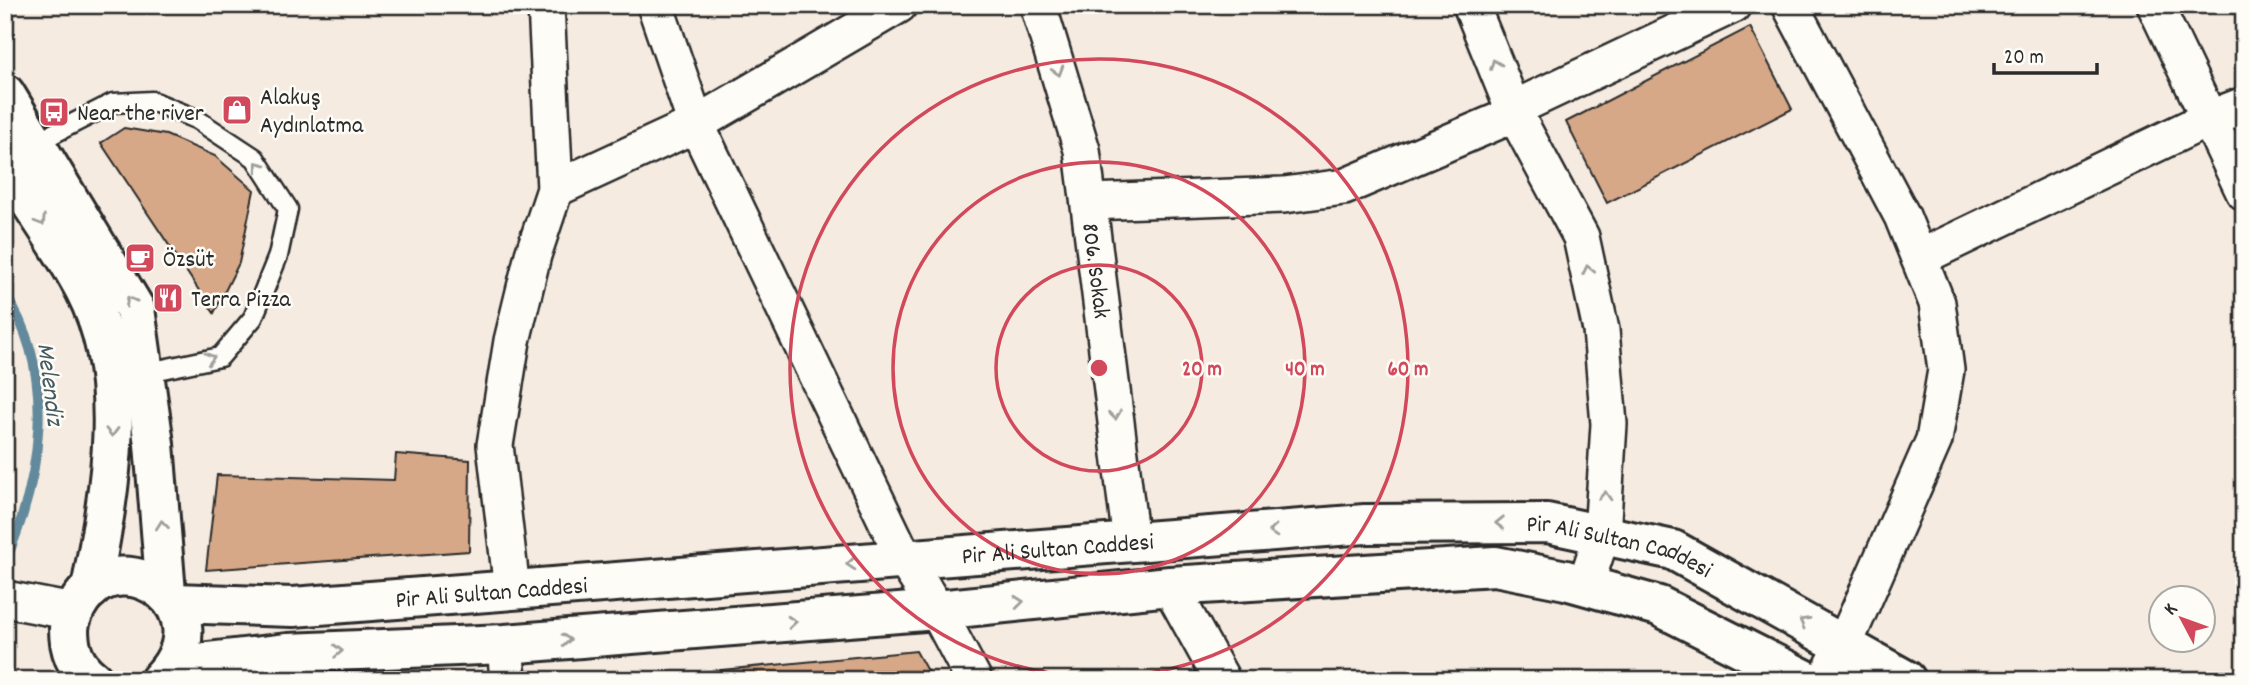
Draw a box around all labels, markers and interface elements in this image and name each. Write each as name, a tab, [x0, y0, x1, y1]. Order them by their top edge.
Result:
scale bar	[1994, 32, 2097, 76]
text: 20 m	[2004, 44, 2044, 74]
one-way arrow	[1489, 59, 1503, 71]
one-way arrow	[1049, 64, 1064, 76]
place label: Alakuş Aydınlatma	[260, 82, 364, 144]
shop icon: Alakuş Aydınlatma	[220, 93, 254, 127]
bus stop icon: Near the river	[37, 95, 71, 129]
place label: Near the river	[77, 98, 204, 132]
one-way arrow	[255, 161, 267, 174]
one-way arrow	[33, 214, 46, 227]
street label: 806. Sokak	[1071, 221, 1117, 321]
cafe icon: Özsüt	[123, 241, 157, 275]
place label: Özsüt	[163, 244, 215, 278]
one-way arrow	[1582, 264, 1597, 276]
restaurant icon: Terra Pizza	[151, 281, 185, 315]
place label: Terra Pizza	[191, 284, 291, 318]
one-way arrow	[124, 296, 138, 308]
water label: Melendiz	[25, 341, 72, 429]
one-way arrow	[204, 352, 216, 366]
centre of rings	[1087, 356, 1111, 380]
text: 20 m	[1182, 356, 1222, 386]
text: 40 m	[1285, 356, 1325, 386]
text: 60 m	[1388, 356, 1428, 386]
one-way arrow	[1108, 409, 1123, 421]
one-way arrow	[104, 428, 120, 438]
one-way arrow	[1597, 490, 1612, 501]
street label: Pir Ali Sultan Caddesi	[1526, 509, 1718, 588]
one-way arrow	[1495, 515, 1505, 531]
one-way arrow	[154, 519, 169, 531]
one-way arrow	[1267, 523, 1278, 538]
street label: Pir Ali Sultan Caddesi	[961, 526, 1155, 575]
one-way arrow	[845, 556, 856, 571]
street label: Pir Ali Sultan Caddesi	[394, 570, 589, 619]
north arrow	[2148, 584, 2218, 654]
one-way arrow	[1014, 595, 1025, 610]
text: K	[2159, 598, 2185, 622]
one-way arrow	[787, 615, 798, 630]
one-way arrow	[1799, 617, 1811, 631]
one-way arrow	[560, 633, 571, 648]
one-way arrow	[333, 644, 344, 659]

